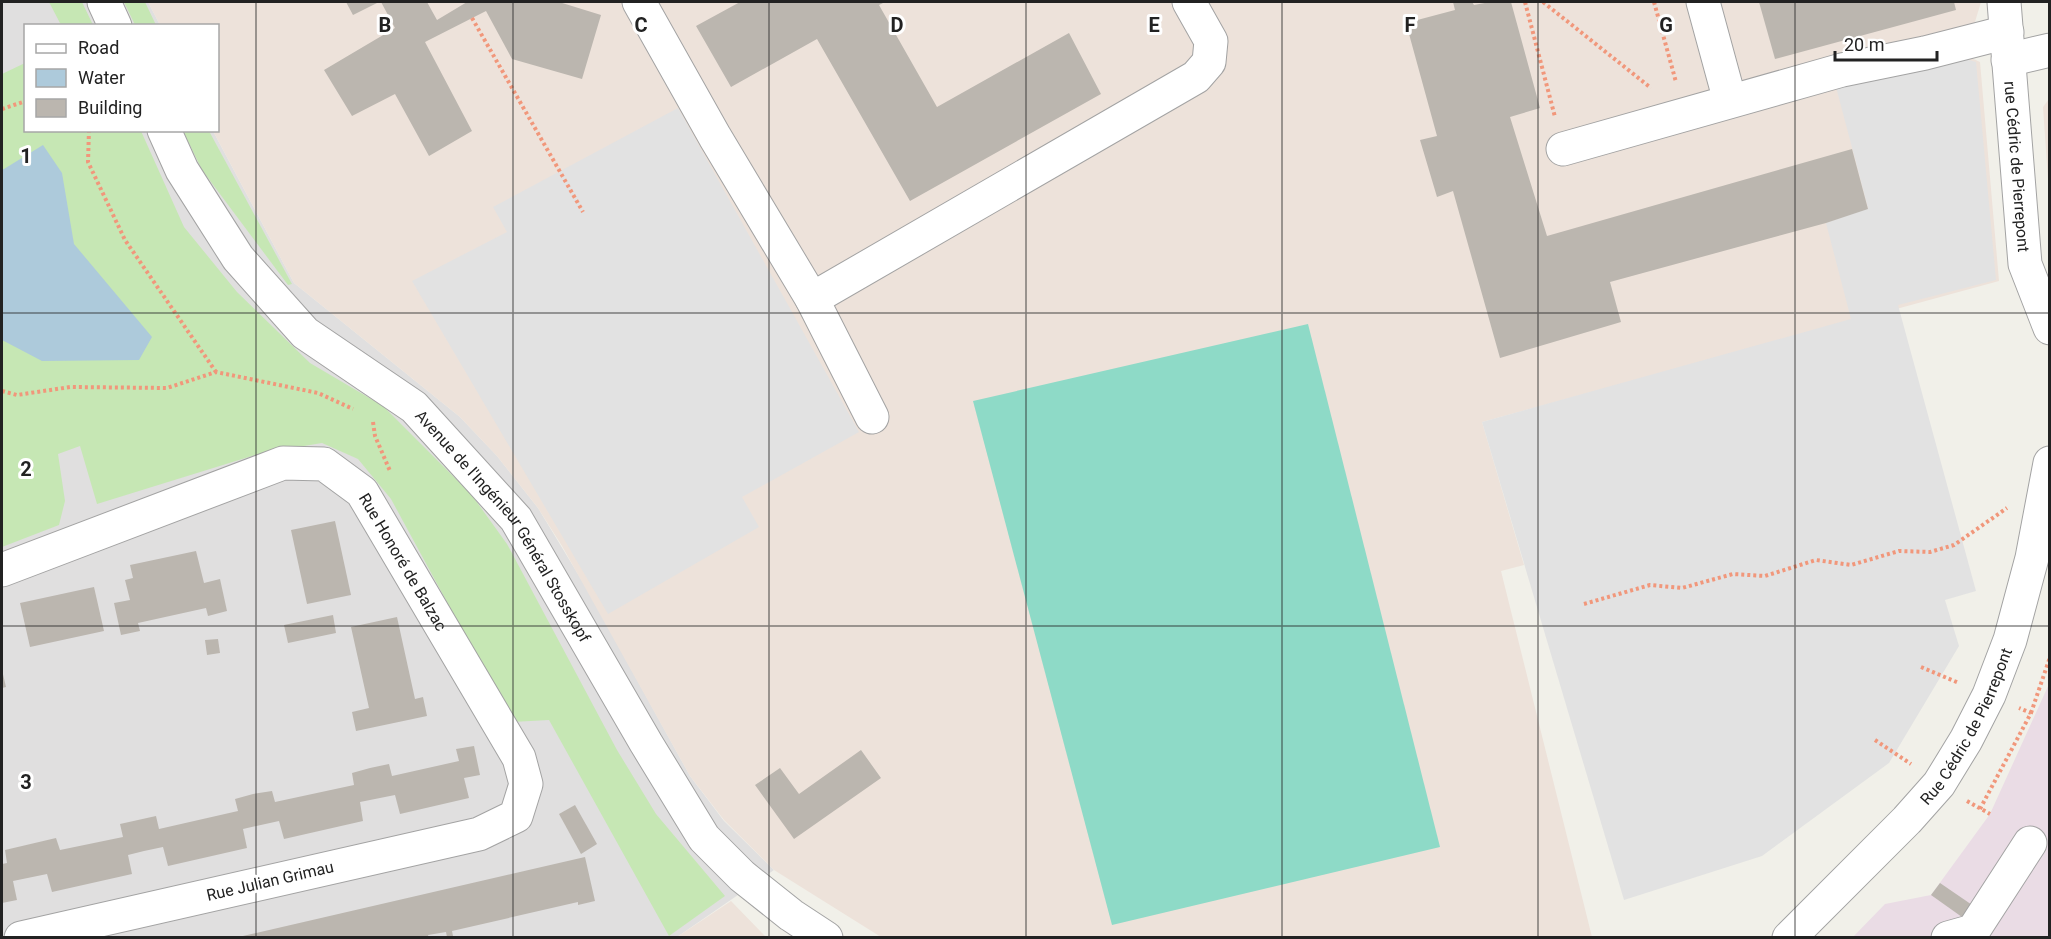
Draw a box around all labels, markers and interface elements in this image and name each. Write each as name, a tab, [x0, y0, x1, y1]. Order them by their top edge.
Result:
text: B	[379, 13, 391, 37]
text: C	[634, 13, 648, 37]
text: D	[891, 13, 904, 37]
text: E	[1148, 13, 1160, 37]
text: F	[1405, 13, 1416, 37]
text: G	[1659, 13, 1673, 37]
legend	[24, 24, 219, 132]
scale bar	[1835, 24, 1937, 62]
text: 20 m	[1844, 34, 1884, 55]
text: Road	[78, 37, 119, 58]
text: Water	[78, 67, 125, 88]
street label: rue Cédric de Pierrepont	[2001, 80, 2034, 253]
text: Building	[78, 97, 142, 118]
text: 1	[20, 144, 32, 168]
street label: Avenue de l'Ingénieur Général Stosskopf	[412, 406, 595, 646]
text: 2	[20, 457, 32, 481]
street label: Rue Honoré de Balzac	[355, 490, 451, 634]
street label: Rue Cédric de Pierrepont	[1916, 645, 2016, 808]
text: 3	[20, 770, 32, 794]
street label: Rue Julian Grimau	[205, 857, 335, 905]

